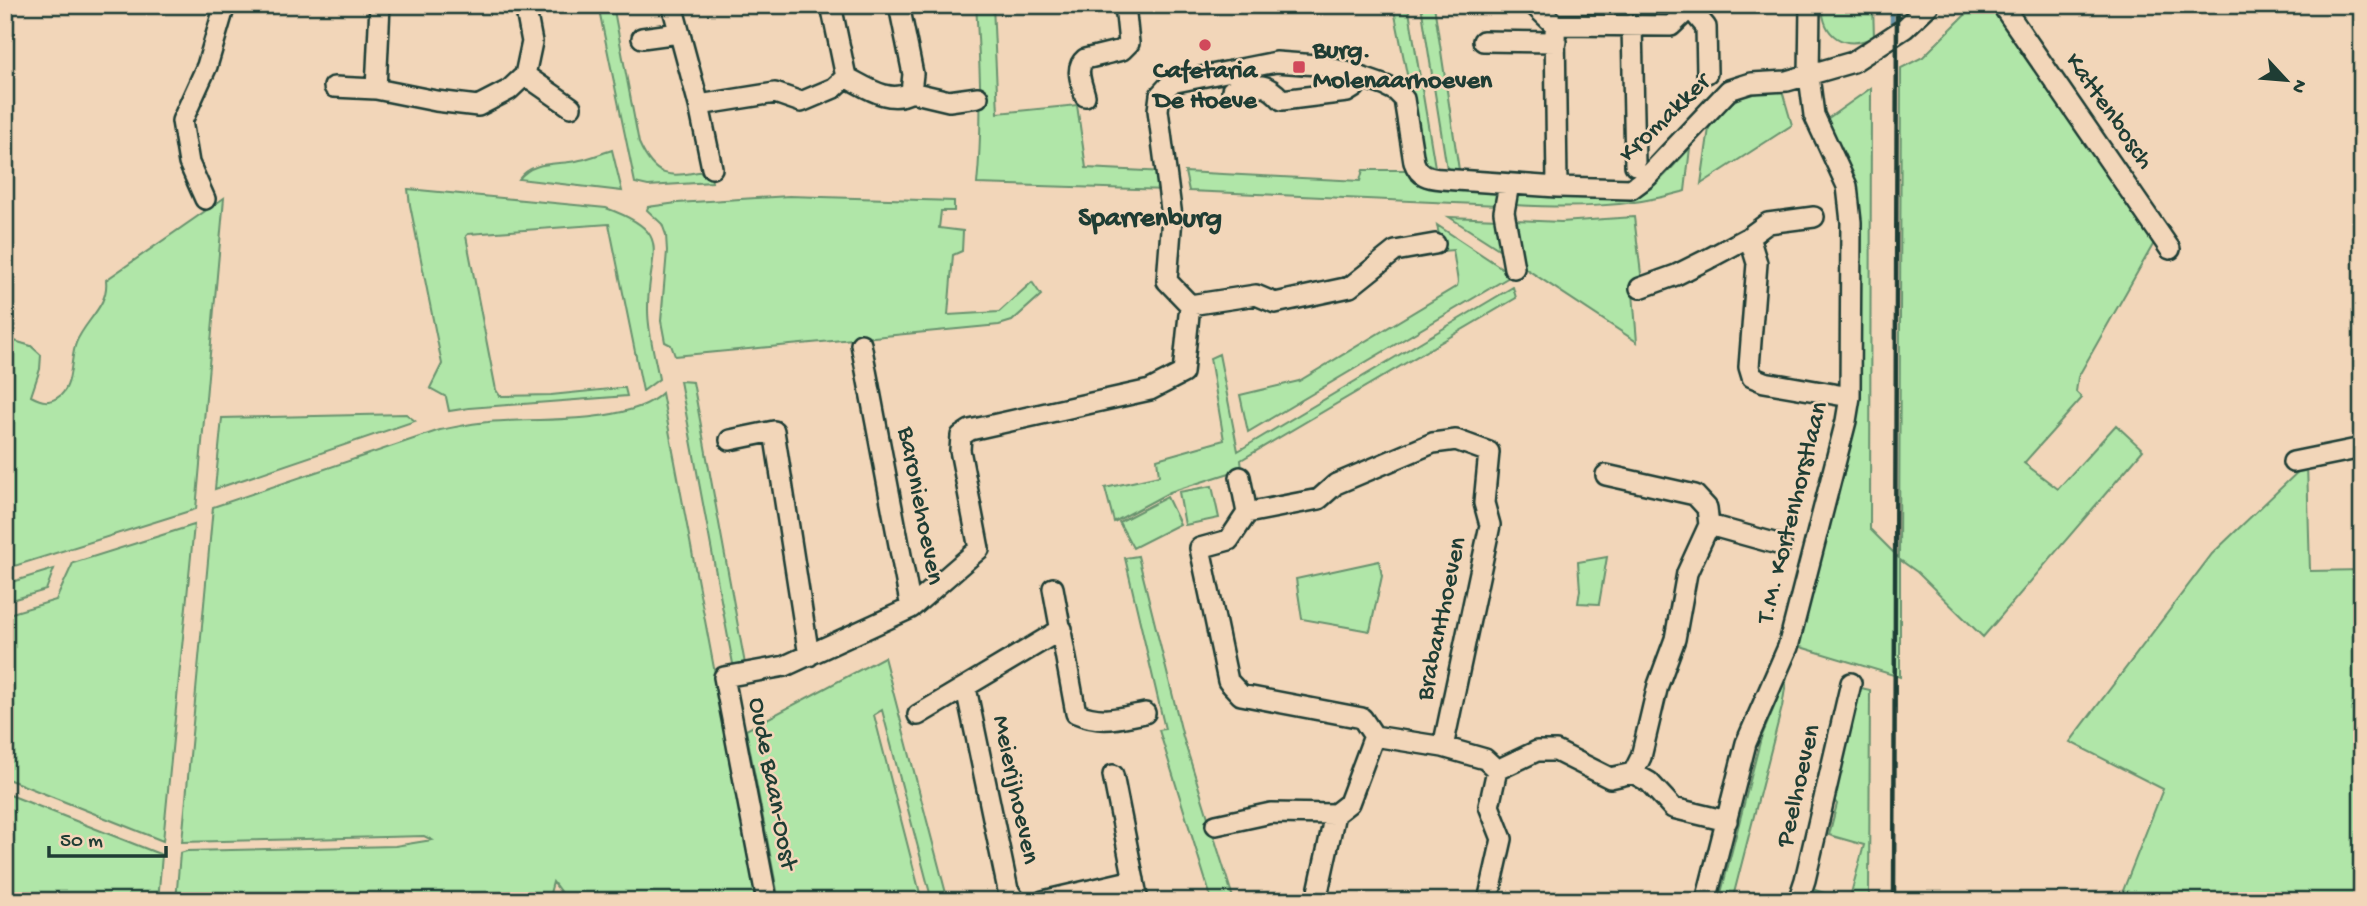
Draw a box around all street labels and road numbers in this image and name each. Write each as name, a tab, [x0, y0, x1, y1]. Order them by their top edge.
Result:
street label: Kattenbosch	[2056, 48, 2160, 176]
street label: Kromakker	[1614, 66, 1720, 170]
street label: T.M. Kortenhorstlaan	[1751, 398, 1837, 629]
street label: Baroniehoeven	[888, 424, 950, 588]
street label: Brabanthoeven	[1410, 534, 1476, 704]
street label: Oude Baan-Oost	[739, 695, 803, 875]
street label: Meierijhoeven	[983, 713, 1045, 868]
street label: Peelhoeven	[1771, 721, 1829, 851]

